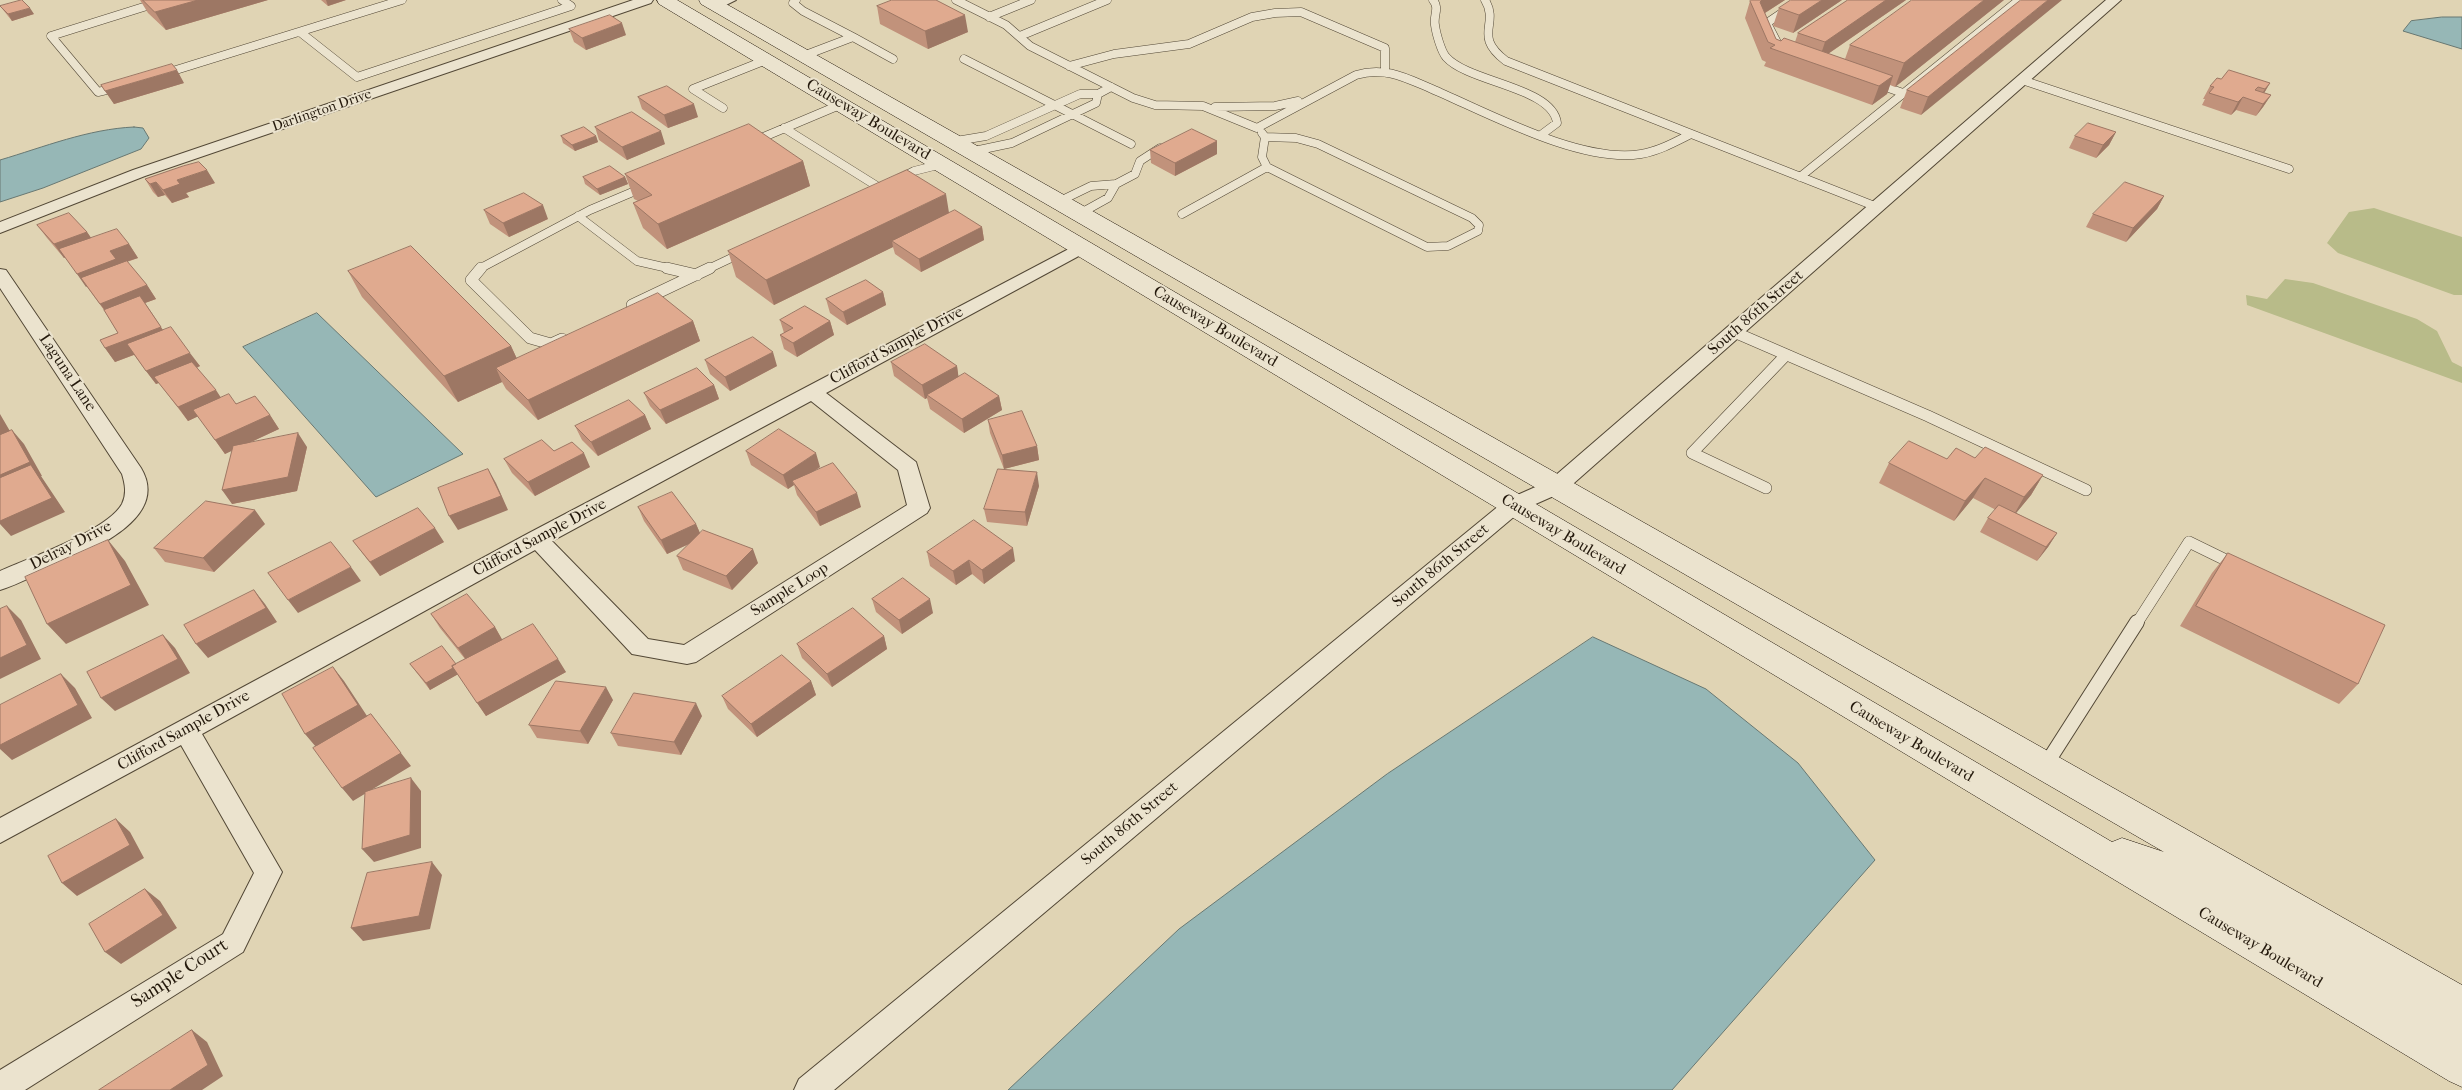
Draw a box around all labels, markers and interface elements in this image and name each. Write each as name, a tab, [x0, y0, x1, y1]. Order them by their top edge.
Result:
street label: Causeway Boulevard	[802, 75, 934, 165]
street label: Darlington Drive	[270, 86, 374, 136]
street label: South 86th Street	[1704, 266, 1808, 360]
street label: Causeway Boulevard	[1149, 282, 1281, 372]
street label: Clifford Sample Drive	[827, 303, 967, 389]
street label: Laguna Lane	[34, 331, 100, 415]
street label: Causeway Boulevard	[1497, 490, 1629, 580]
street label: Clifford Sample Drive	[470, 495, 610, 581]
street label: Delray Drive	[27, 517, 115, 575]
street label: South 86th Street	[1389, 520, 1493, 612]
street label: Sample Loop	[748, 559, 832, 621]
street label: Clifford Sample Drive	[114, 687, 254, 775]
street label: Causeway Boulevard	[1845, 697, 1977, 787]
street label: South 86th Street	[1078, 778, 1182, 870]
street label: Causeway Boulevard	[2194, 903, 2326, 993]
street label: Sample Court	[127, 934, 233, 1014]

